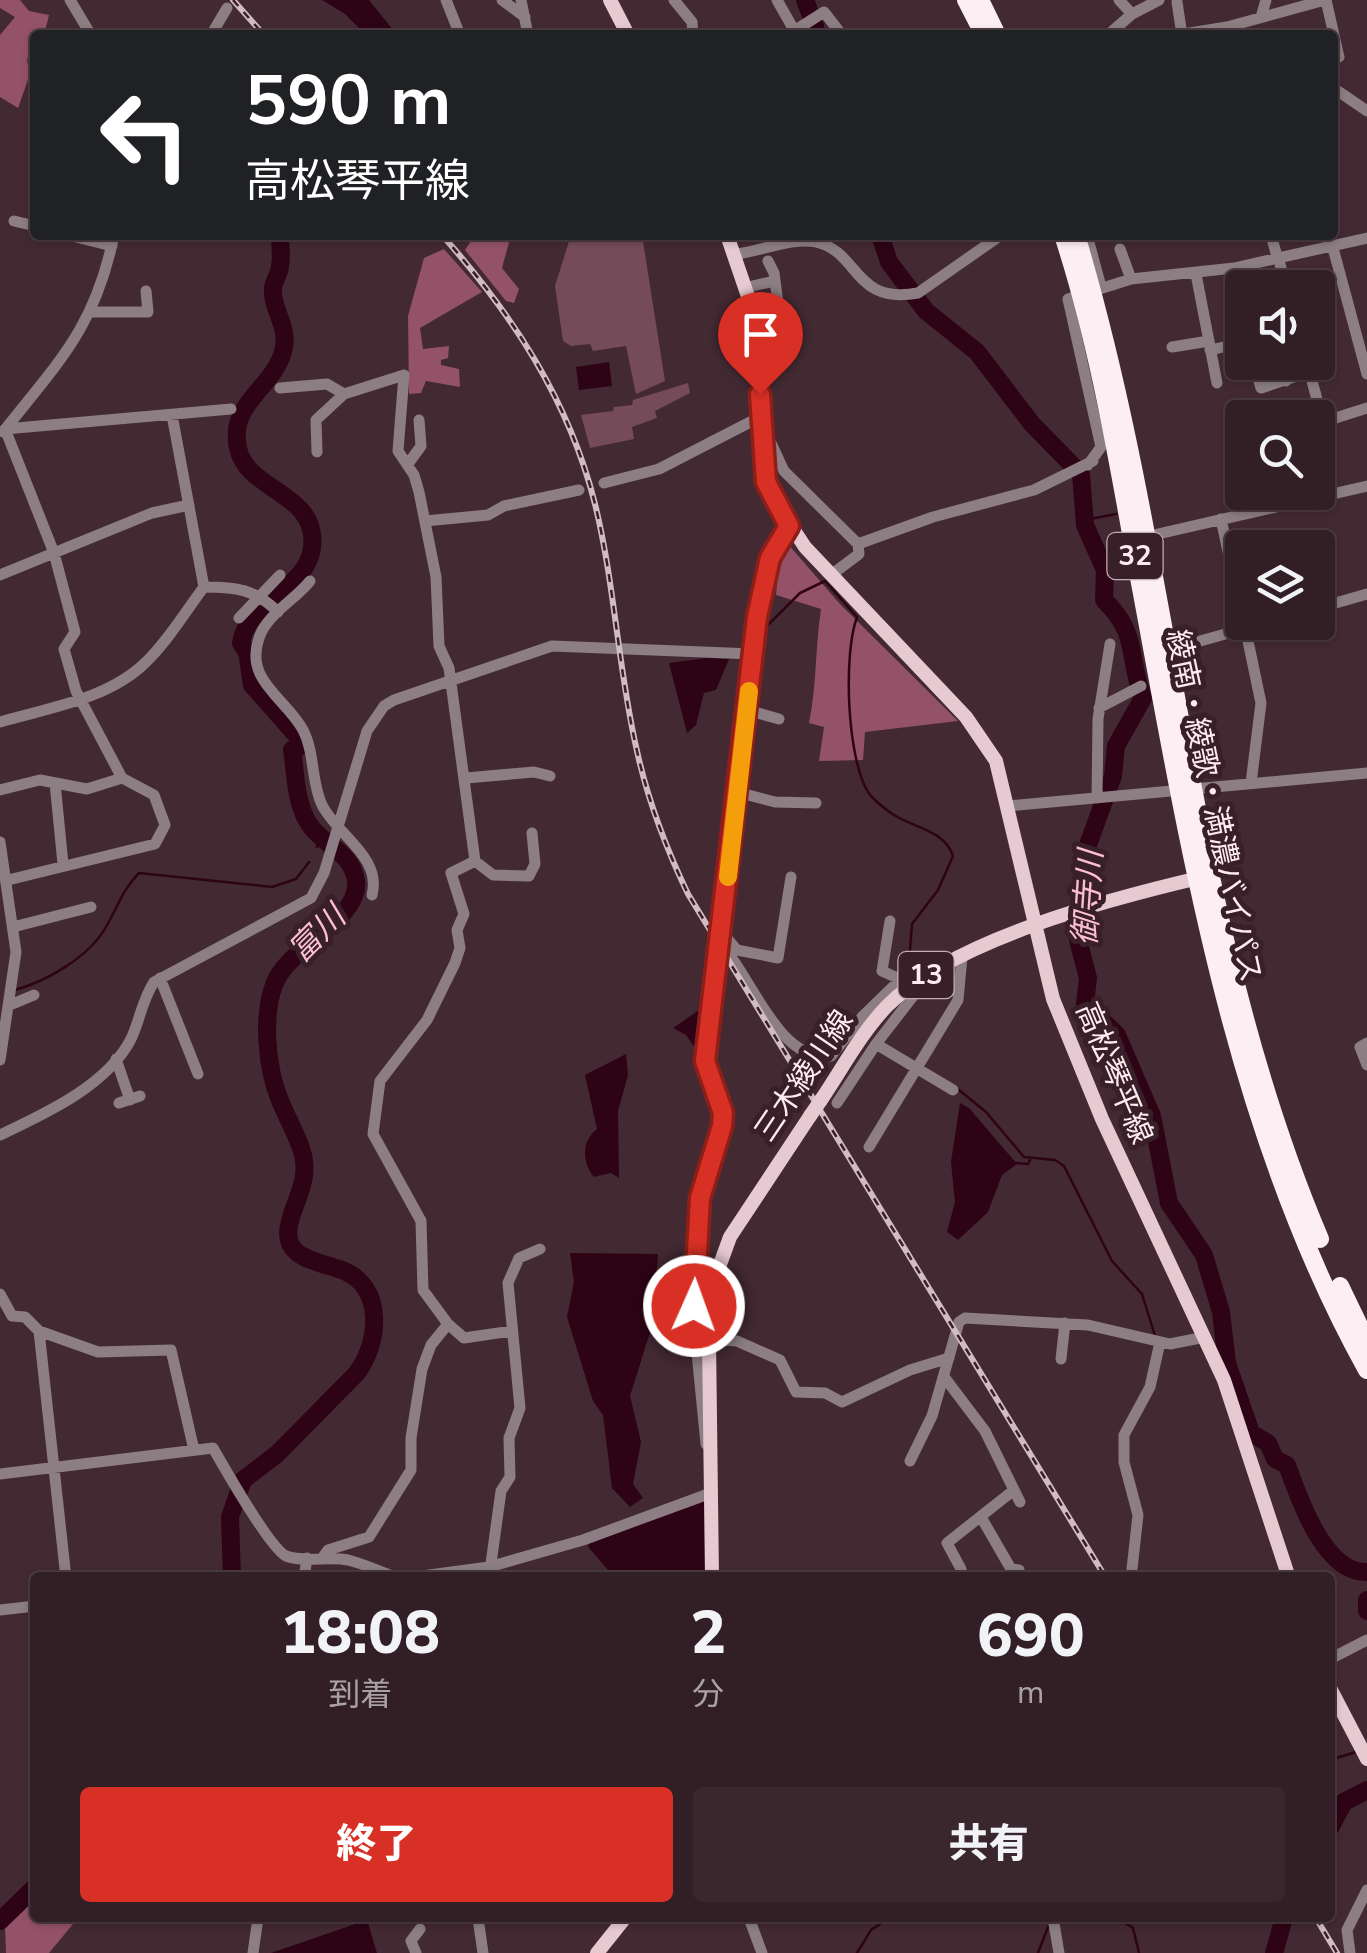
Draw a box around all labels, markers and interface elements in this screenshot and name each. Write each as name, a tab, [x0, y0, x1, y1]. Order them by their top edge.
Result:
text: 590 m	[245, 53, 451, 149]
icon: left	[80, 70, 210, 200]
text: 高松琴平線	[245, 151, 470, 212]
map controls	[1225, 270, 1335, 640]
button: sound	[1225, 270, 1335, 380]
pin	[718, 292, 803, 395]
icon: arrive	[733, 307, 788, 362]
button: search	[1225, 400, 1335, 510]
button: layers	[1225, 530, 1335, 640]
road number: 32	[1108, 533, 1162, 579]
street label: 綾南・綾歌・満濃バイパス	[1157, 626, 1271, 986]
water label: 御寺川	[1063, 846, 1113, 947]
water label: 富川	[279, 894, 357, 972]
road number: 13	[898, 952, 954, 998]
street label: 高松琴平線	[1066, 996, 1162, 1150]
street label: 三木綾川線	[745, 1002, 863, 1150]
position arrow	[642, 1254, 746, 1358]
text: 18:08	[280, 1592, 440, 1674]
text: 2	[690, 1592, 726, 1674]
text: 690	[977, 1595, 1085, 1677]
text: m	[1017, 1671, 1044, 1714]
text: 到着	[328, 1673, 392, 1716]
text: 分	[692, 1673, 724, 1716]
button: 終了	[80, 1787, 673, 1902]
button: 共有	[693, 1787, 1285, 1902]

